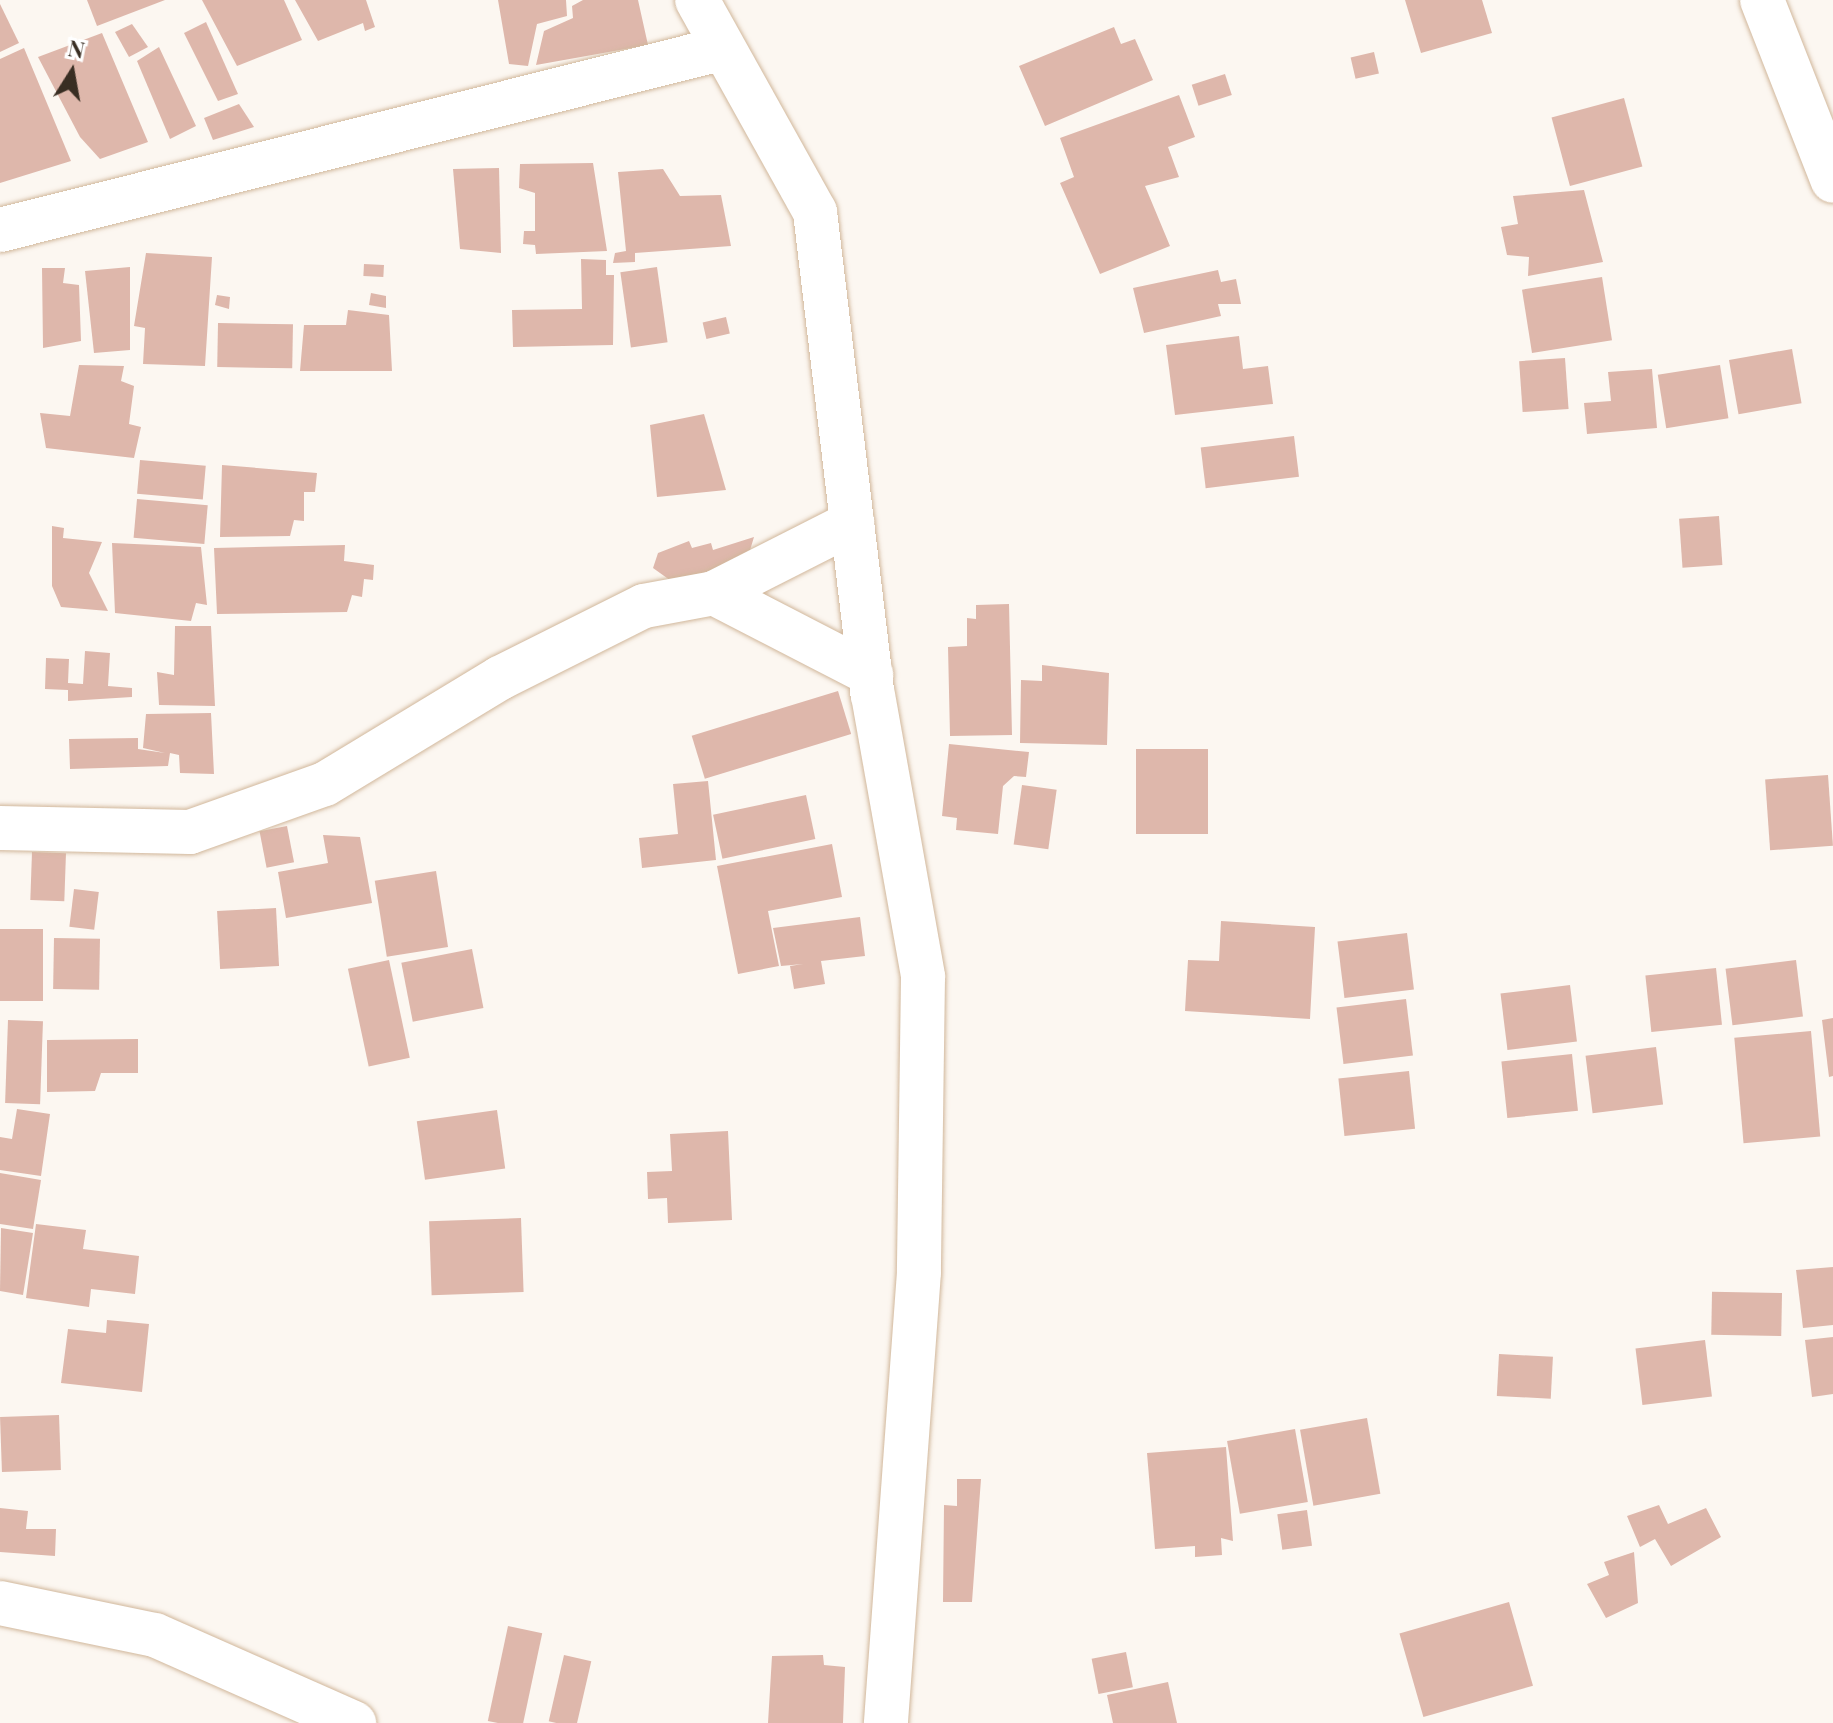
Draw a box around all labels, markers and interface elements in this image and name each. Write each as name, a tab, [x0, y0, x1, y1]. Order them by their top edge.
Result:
north arrow	[32, 32, 112, 112]
text: N	[66, 32, 87, 65]

